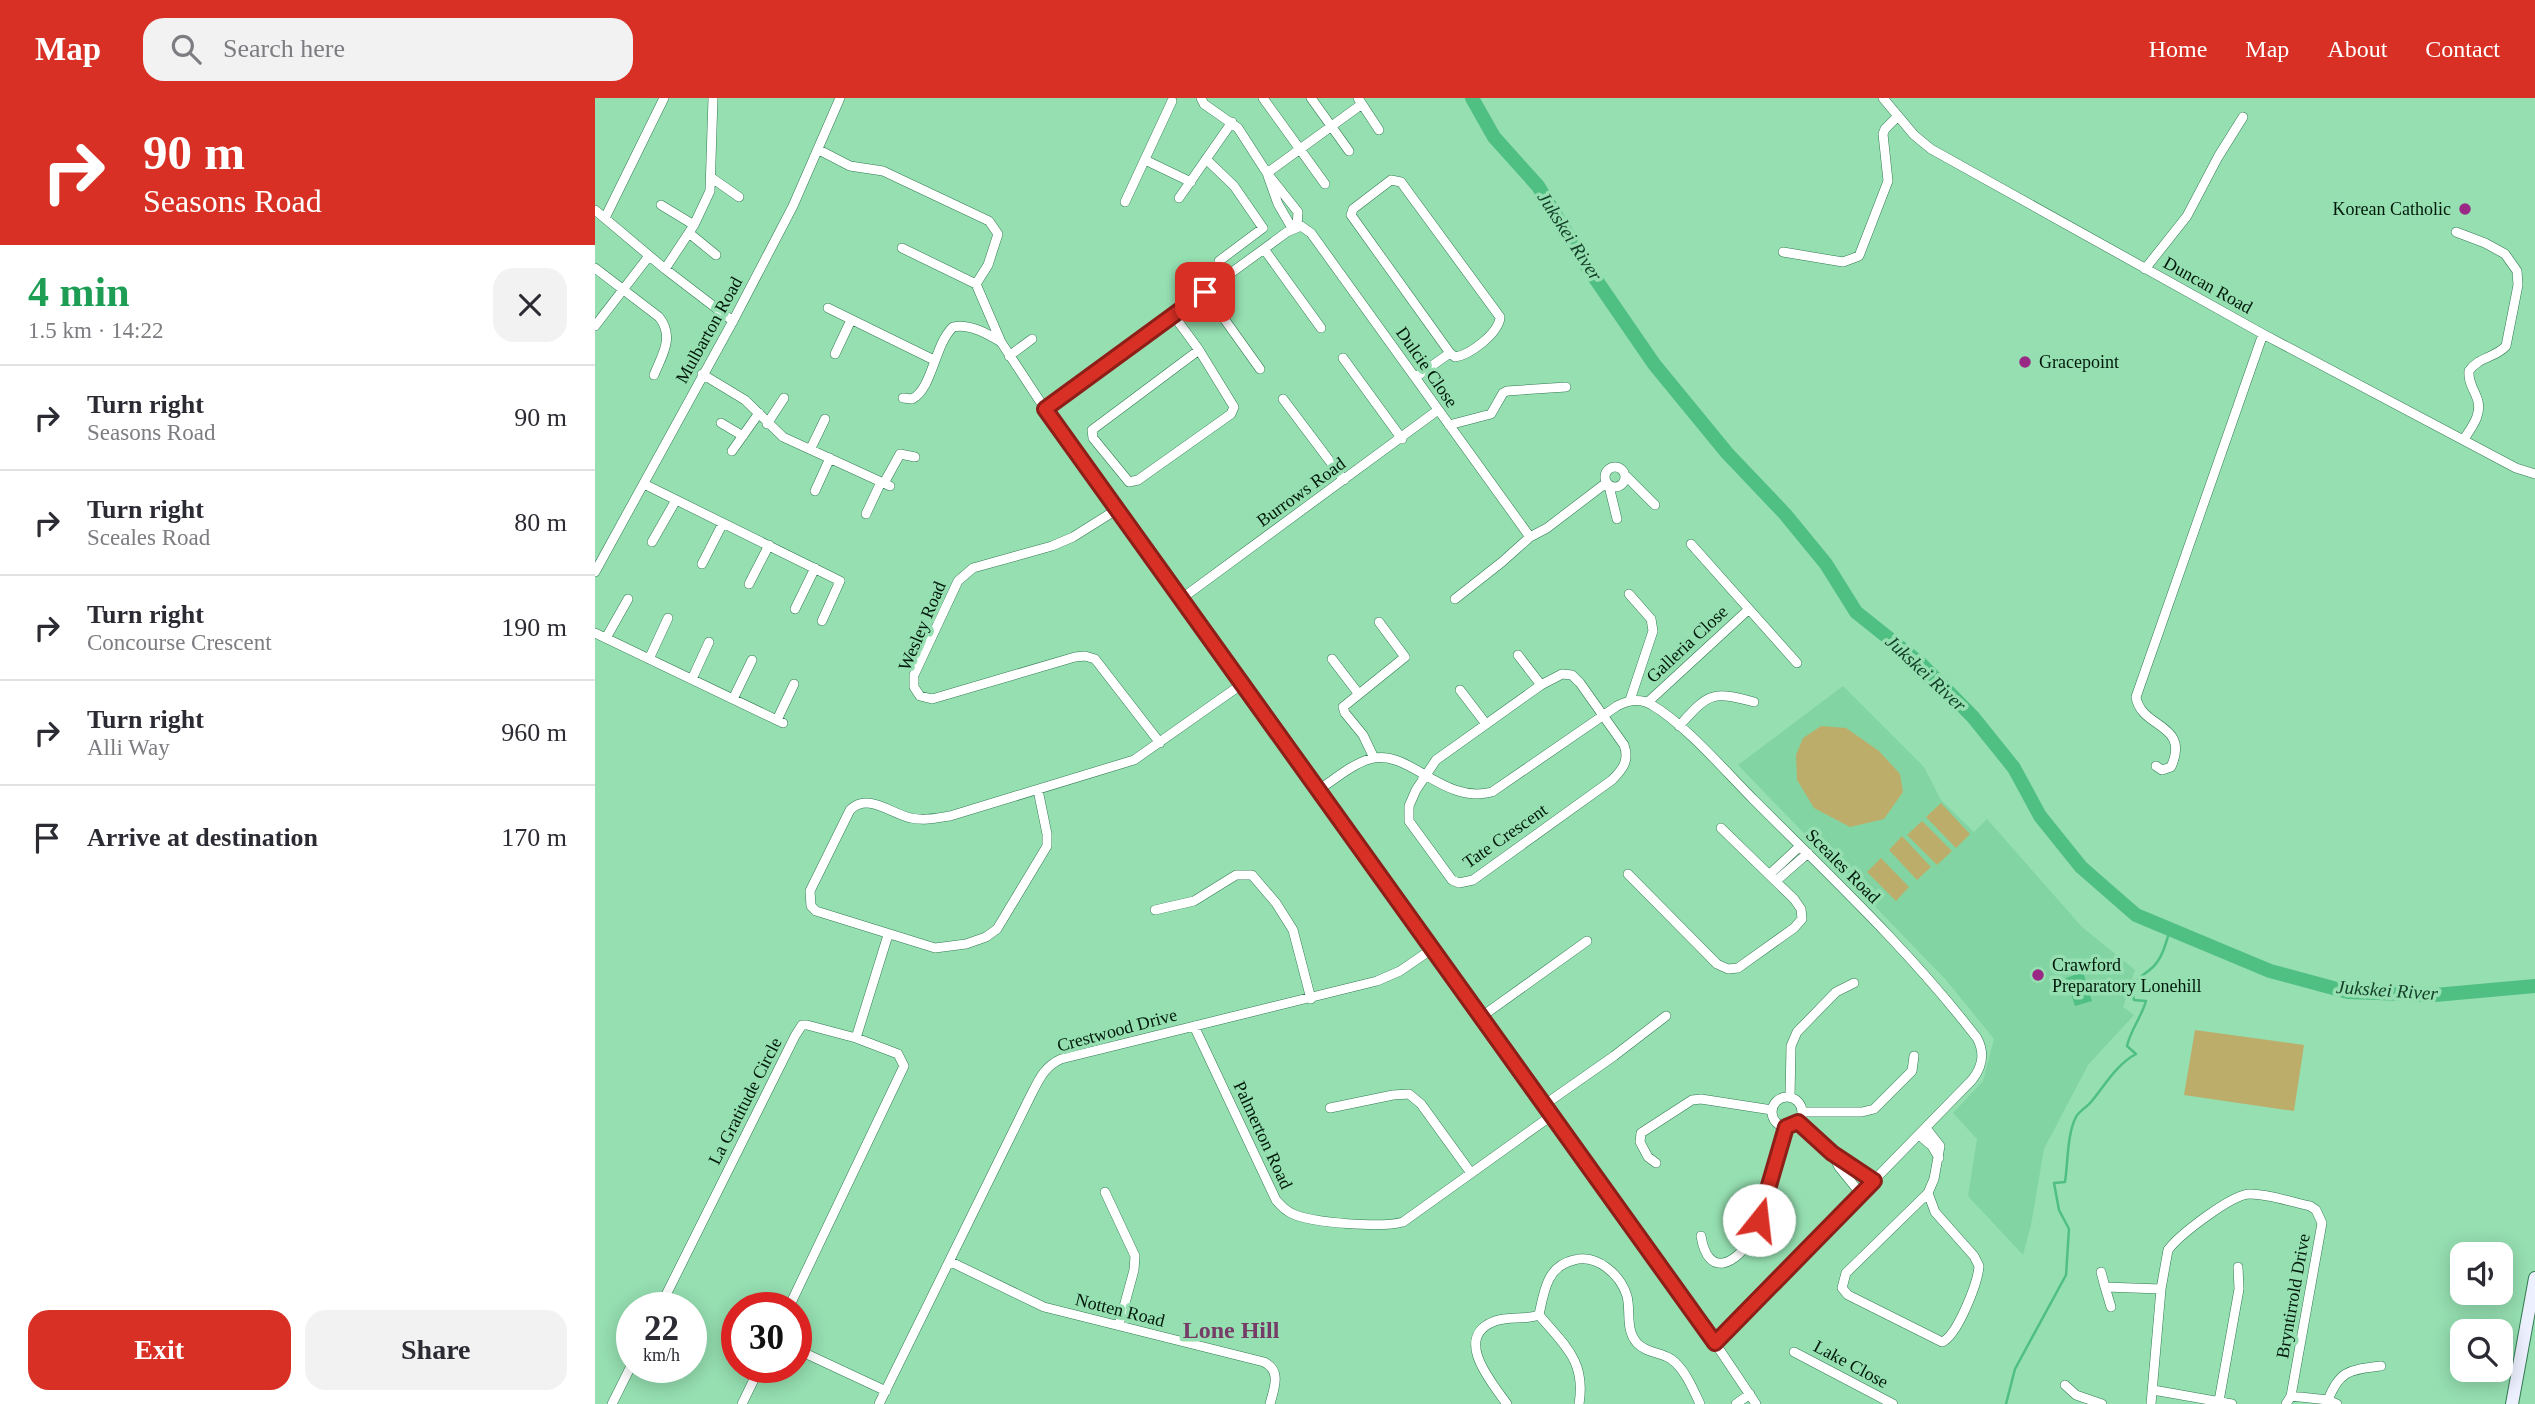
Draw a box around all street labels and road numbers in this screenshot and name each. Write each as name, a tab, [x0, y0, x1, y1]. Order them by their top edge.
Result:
street label: Duncan Road	[2160, 252, 2256, 318]
street label: Mulbarton Road	[672, 273, 746, 387]
street label: Dulcie Close	[1392, 323, 1462, 411]
street label: Burrows Road	[1253, 453, 1349, 531]
street label: Wesley Road	[894, 578, 950, 674]
street label: Galleria Close	[1642, 601, 1732, 687]
street label: Tate Crescent	[1459, 800, 1551, 872]
street label: Sceales Road	[1802, 825, 1884, 907]
street label: Crestwood Drive	[1055, 1004, 1179, 1056]
street label: La Gratitude Circle	[704, 1034, 786, 1168]
street label: Palmerton Road	[1229, 1078, 1297, 1192]
street label: Bryntirrold Drive	[2272, 1232, 2314, 1360]
street label: Notten Road	[1073, 1289, 1167, 1331]
street label: Lake Close	[1810, 1336, 1892, 1392]

